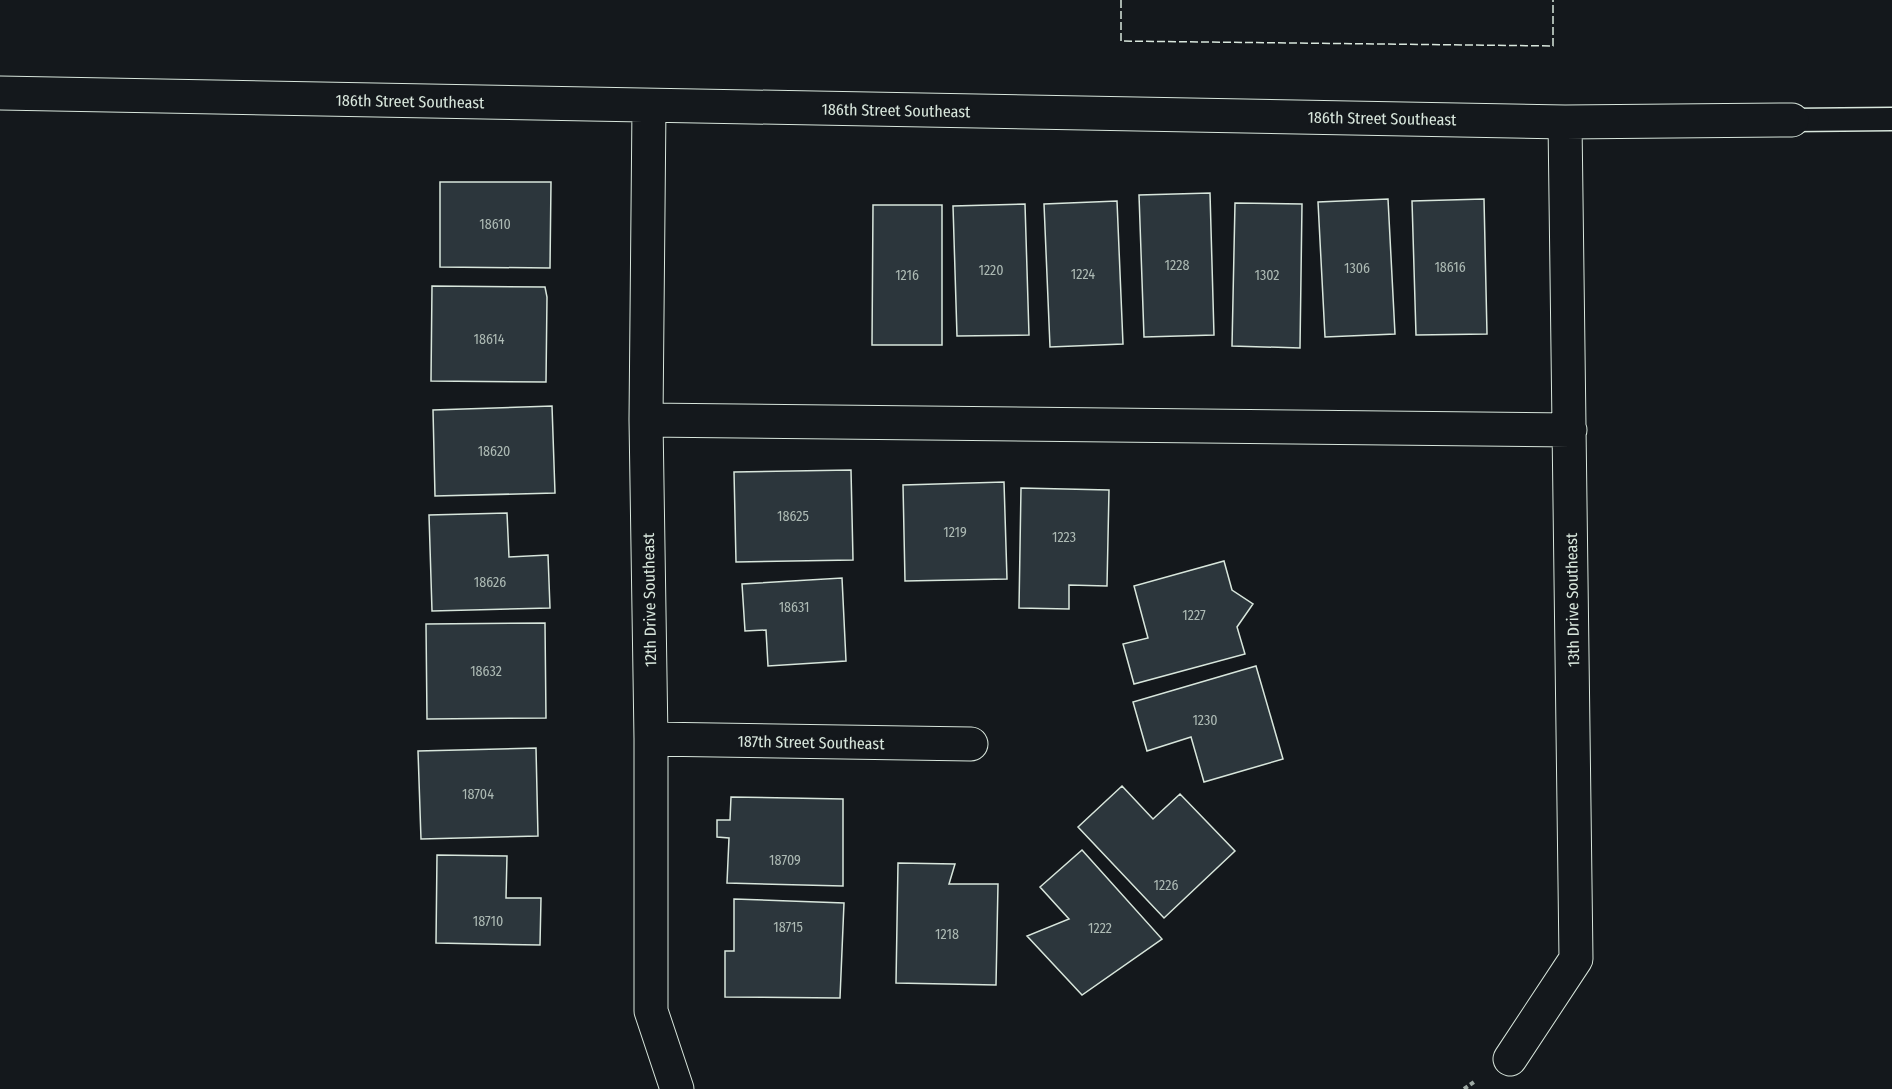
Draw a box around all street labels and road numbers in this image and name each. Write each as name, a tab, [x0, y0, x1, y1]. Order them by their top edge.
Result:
street label: 186th Street Southeast	[336, 91, 485, 112]
street label: 186th Street Southeast	[822, 100, 971, 121]
street label: 186th Street Southeast	[1308, 108, 1457, 129]
street label: 12th Drive Southeast	[639, 532, 660, 667]
street label: 13th Drive Southeast	[1562, 532, 1583, 667]
street label: 187th Street Southeast	[737, 732, 885, 753]

